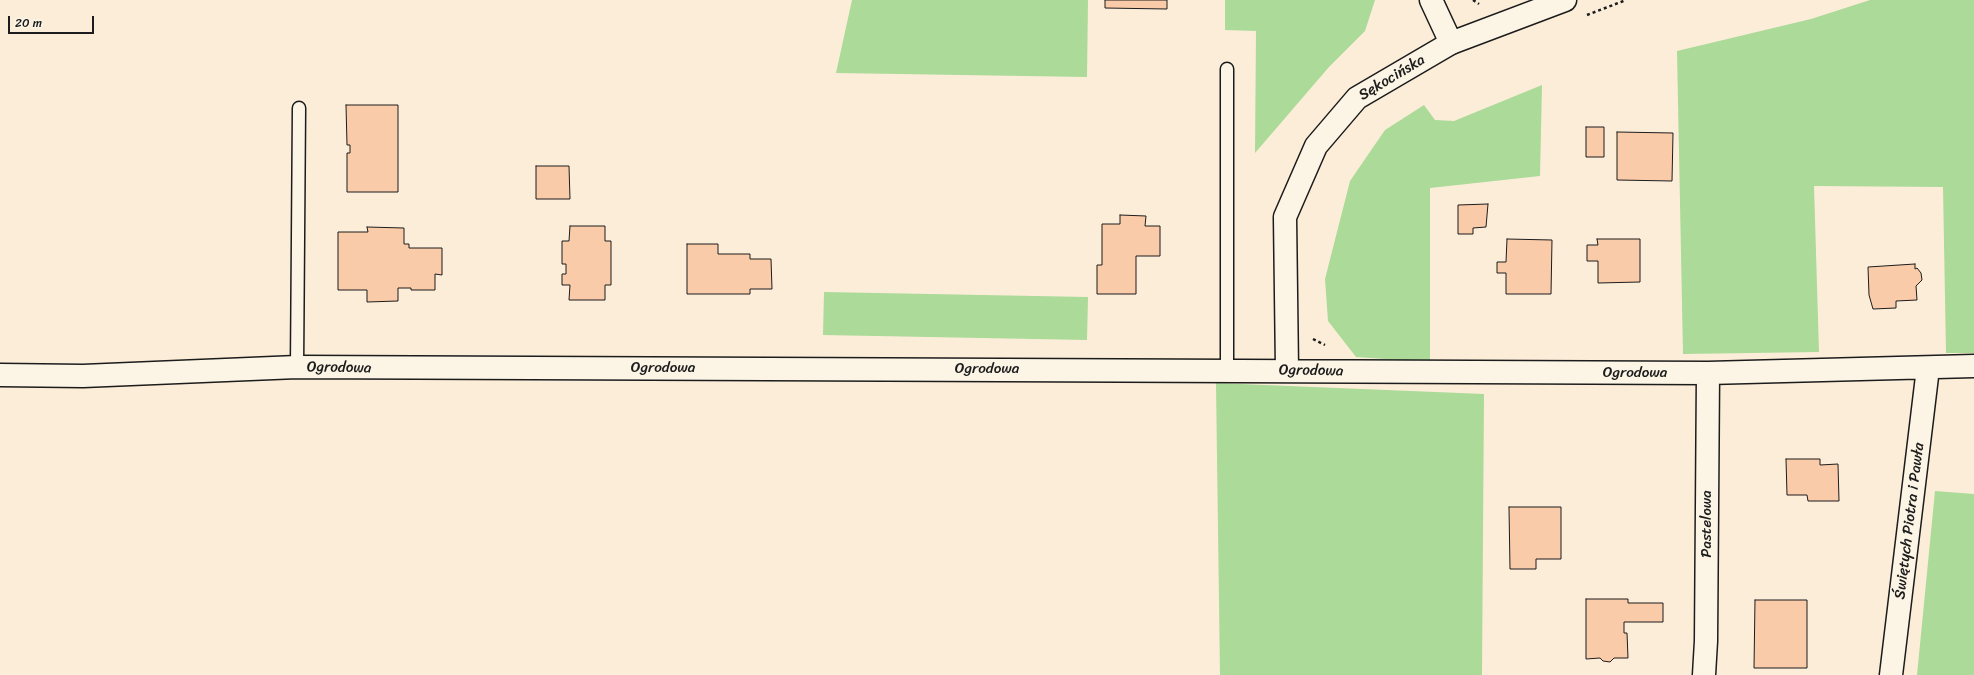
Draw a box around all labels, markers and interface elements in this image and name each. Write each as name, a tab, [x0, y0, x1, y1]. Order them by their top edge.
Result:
scale bar	[10, 8, 96, 34]
text: 20 m	[15, 12, 42, 34]
street label: Sękocińska	[1356, 51, 1428, 105]
street label: Ogrodowa	[307, 358, 371, 378]
street label: Ogrodowa	[631, 359, 695, 377]
street label: Ogrodowa	[955, 360, 1019, 378]
street label: Ogrodowa	[1279, 361, 1343, 381]
street label: Ogrodowa	[1603, 364, 1667, 382]
street label: Świętych Piotra i Pawła	[1891, 442, 1929, 600]
street label: Pastelowa	[1698, 490, 1716, 558]

